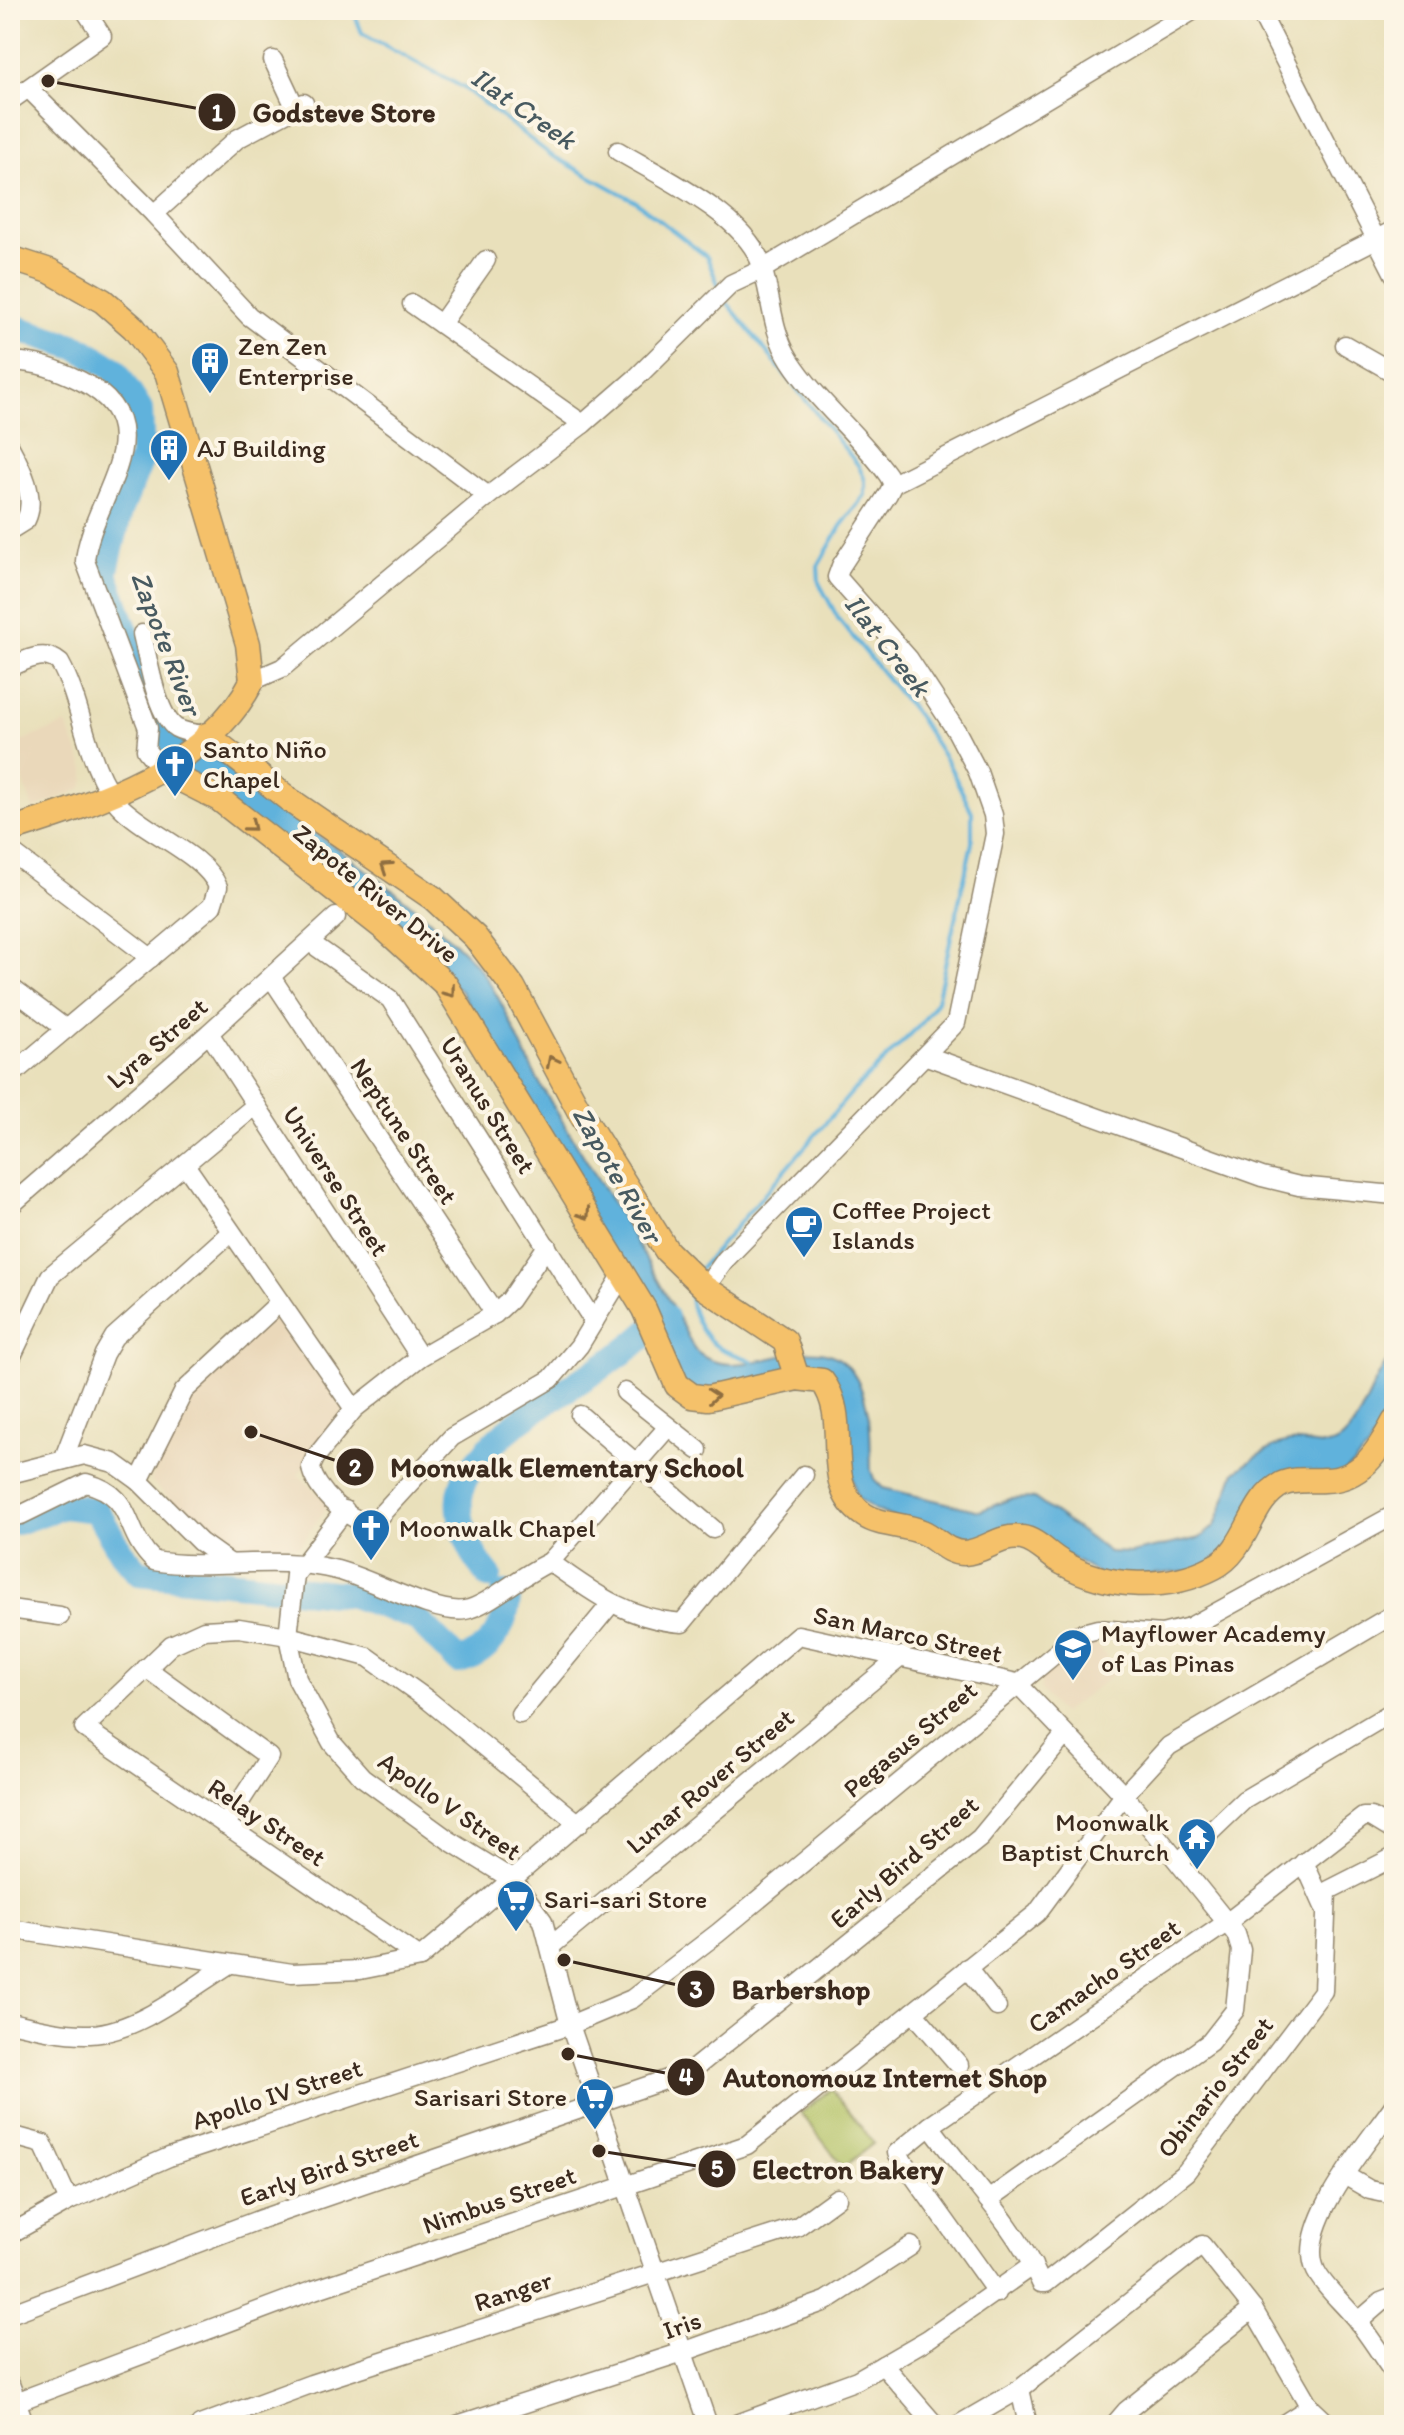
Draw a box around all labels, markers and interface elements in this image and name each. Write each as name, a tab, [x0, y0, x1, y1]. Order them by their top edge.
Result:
water label: Ilat Creek	[465, 60, 584, 157]
callout: Godsteve Store	[197, 86, 451, 138]
text: Godsteve Store	[252, 95, 436, 129]
text: 1	[211, 98, 223, 127]
place label: Zen Zen Enterprise	[238, 330, 354, 392]
building icon: Zen Zen Enterprise	[189, 340, 231, 395]
building icon: AJ Building	[148, 427, 190, 482]
place label: AJ Building	[197, 432, 326, 464]
water label: Zapote River	[124, 566, 211, 722]
water label: Ilat Creek	[838, 587, 939, 704]
place label: Santo Niño Chapel	[203, 733, 327, 795]
church icon: Santo Niño Chapel	[154, 743, 196, 798]
one-way arrow	[241, 816, 256, 831]
street label: Zapote River Drive	[287, 816, 465, 970]
one-way arrow	[380, 862, 395, 877]
one-way arrow	[440, 983, 454, 998]
street label: Lyra Street	[100, 990, 214, 1096]
street label: Uranus Street	[433, 1031, 543, 1180]
street label: Neptune Street	[343, 1052, 465, 1210]
one-way arrow	[547, 1054, 562, 1069]
street label: Universe Street	[276, 1100, 396, 1262]
water label: Zapote River	[565, 1100, 672, 1251]
place label: Coffee Project Islands	[832, 1194, 991, 1256]
cafe icon: Coffee Project Islands	[783, 1204, 825, 1259]
one-way arrow	[575, 1206, 590, 1220]
one-way arrow	[707, 1388, 720, 1405]
callout: Moonwalk Elementary School	[335, 1441, 759, 1493]
text: Moonwalk Elementary School	[390, 1450, 744, 1484]
text: 2	[349, 1453, 362, 1482]
church icon: Moonwalk Chapel	[350, 1507, 392, 1562]
place label: Moonwalk Chapel	[399, 1512, 596, 1544]
street label: San Marco Street	[811, 1598, 1006, 1670]
place label: Mayflower Academy of Las Pinas	[1101, 1617, 1326, 1679]
school or university icon: Mayflower Academy of Las Pinas	[1052, 1627, 1094, 1682]
street label: Pegasus Street	[837, 1674, 984, 1804]
street label: Lunar Rover Street	[619, 1701, 801, 1861]
street label: Apollo V Street	[372, 1745, 528, 1867]
street label: Relay Street	[202, 1771, 332, 1873]
street label: Early Bird Street	[823, 1789, 985, 1935]
place label: Moonwalk Baptist Church	[1001, 1806, 1170, 1868]
temple icon: Moonwalk Baptist Church	[1176, 1816, 1218, 1871]
supermarket icon: Sari-sari Store	[495, 1878, 537, 1933]
place label: Sari-sari Store	[544, 1883, 707, 1915]
street label: Camacho Street	[1022, 1912, 1186, 2040]
callout: Barbershop	[676, 1963, 887, 2015]
text: Barbershop	[732, 1972, 870, 2006]
text: 3	[689, 1975, 703, 2004]
street label: Obinario Street	[1150, 2010, 1280, 2164]
street label: Apollo IV Street	[188, 2051, 366, 2137]
callout: Autonomouz Internet Shop	[666, 2051, 1064, 2103]
text: Autonomouz Internet Shop	[722, 2060, 1047, 2094]
text: 4	[679, 2062, 694, 2091]
supermarket icon: Sarisari Store	[574, 2076, 616, 2131]
place label: Sarisari Store	[414, 2081, 567, 2113]
street label: Early Bird Street	[236, 2122, 423, 2213]
callout: Electron Bakery	[697, 2143, 959, 2195]
text: Electron Bakery	[752, 2152, 944, 2186]
text: 5	[711, 2154, 724, 2183]
street label: Nimbus Street	[418, 2159, 580, 2241]
street label: Ranger	[470, 2263, 557, 2319]
street label: Iris	[659, 2304, 705, 2346]

